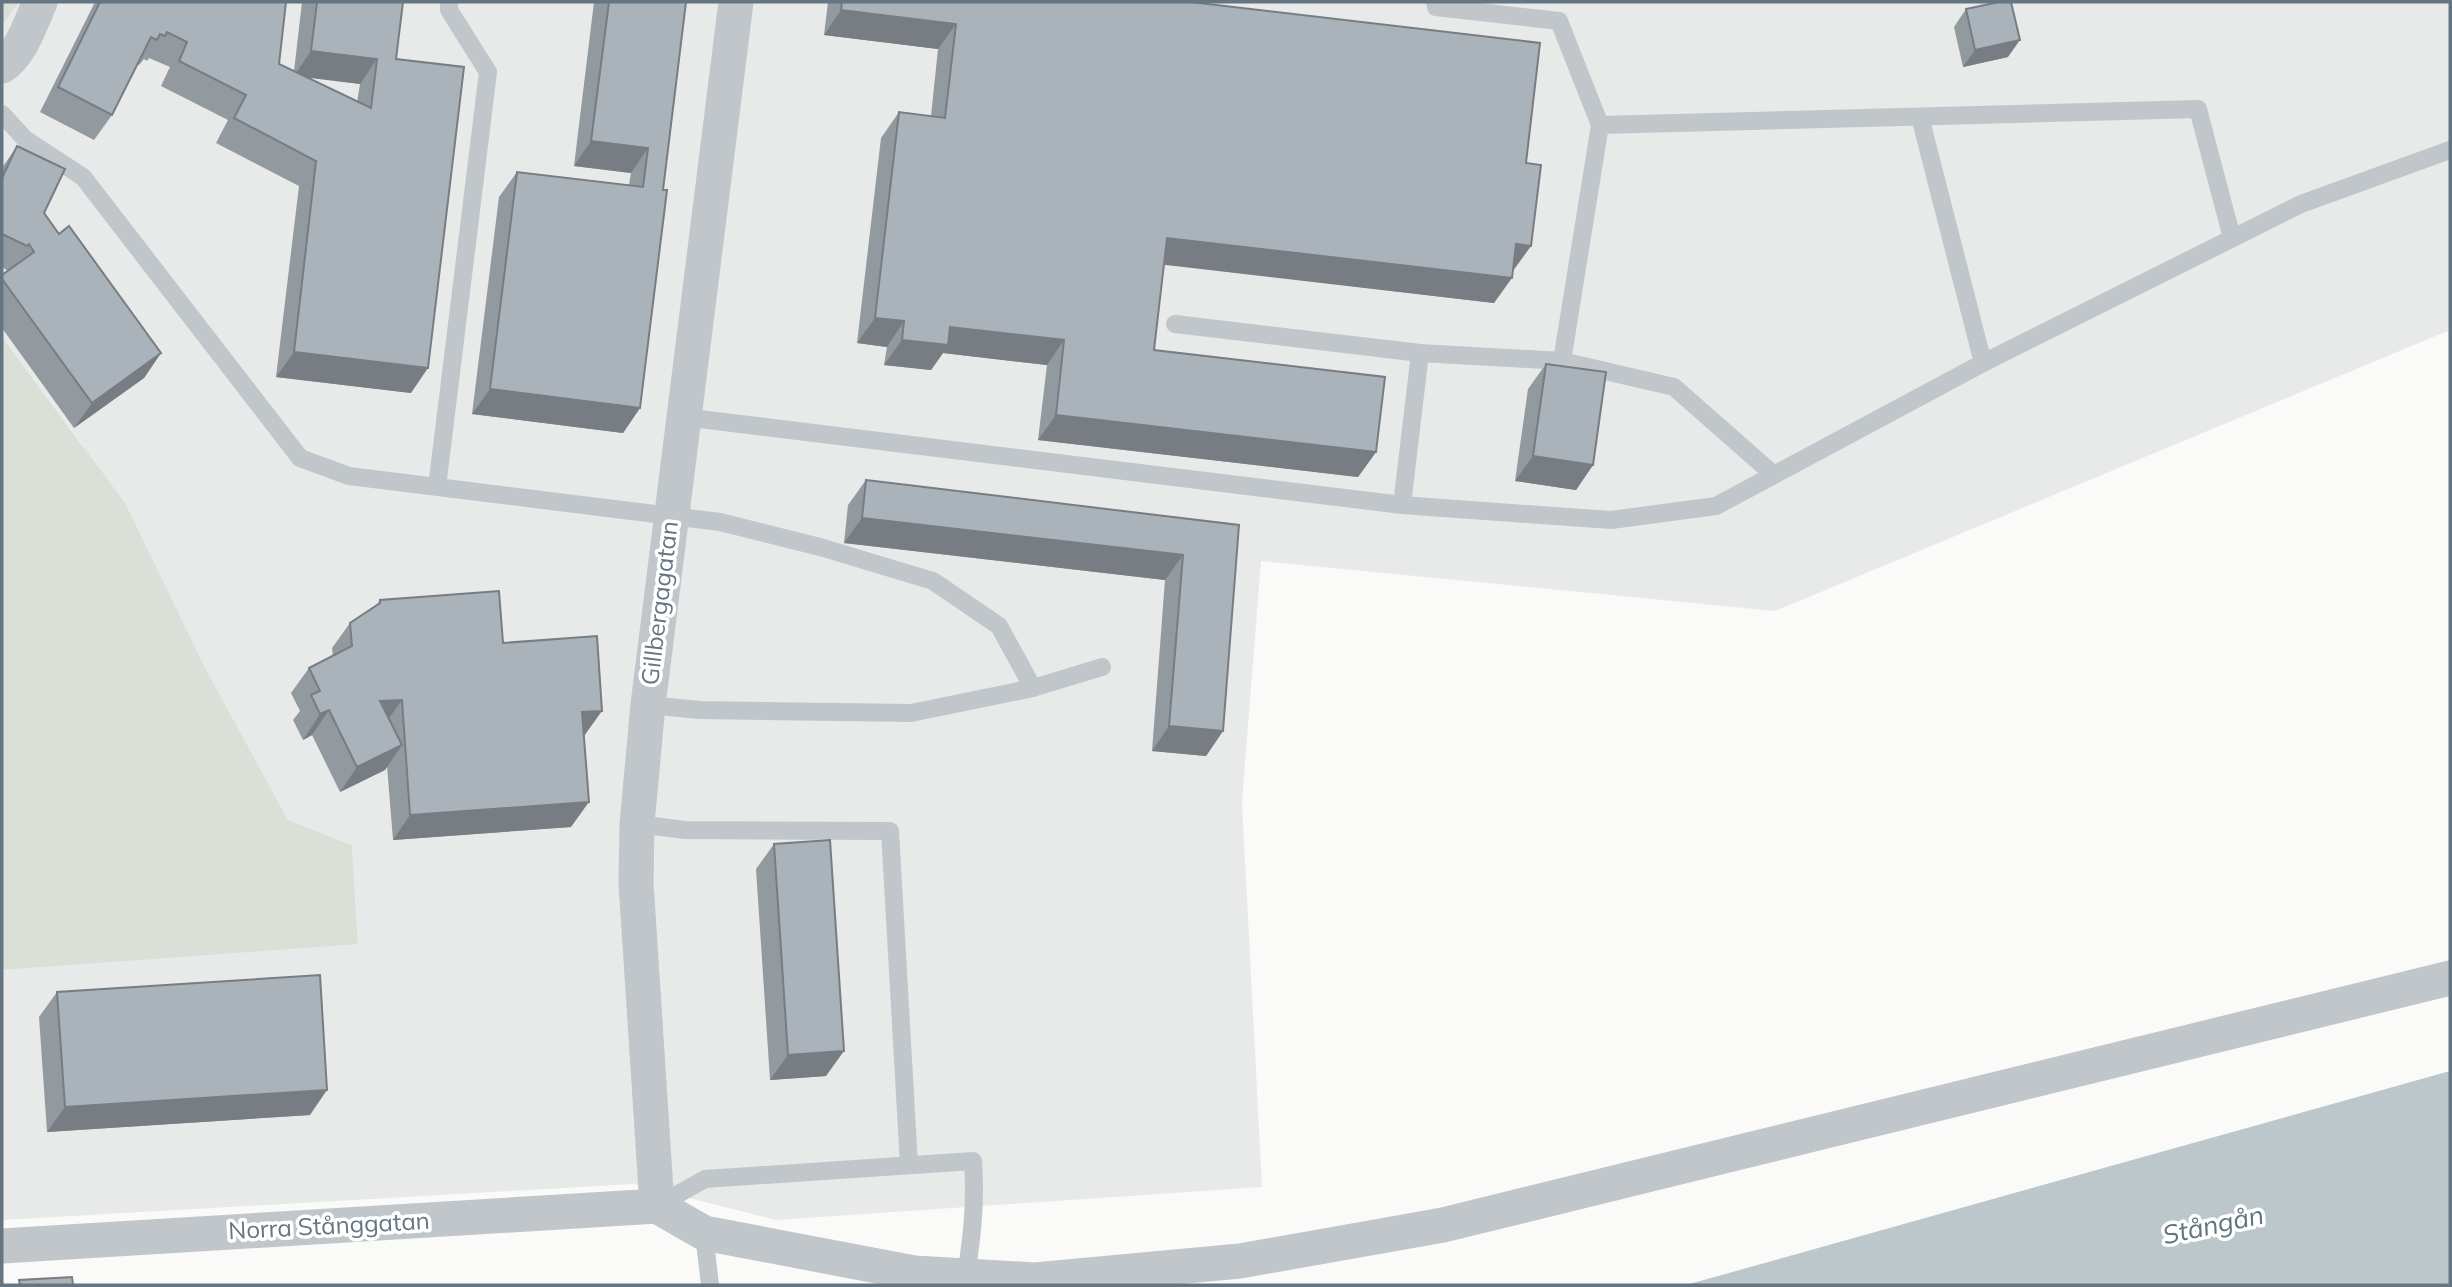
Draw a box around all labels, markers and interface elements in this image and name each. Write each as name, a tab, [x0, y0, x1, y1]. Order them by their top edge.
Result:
street label: Gillbergagatan	[634, 519, 684, 687]
water label: Stångån	[2159, 1198, 2267, 1251]
street label: Norra Stånggatan	[228, 1205, 430, 1245]

